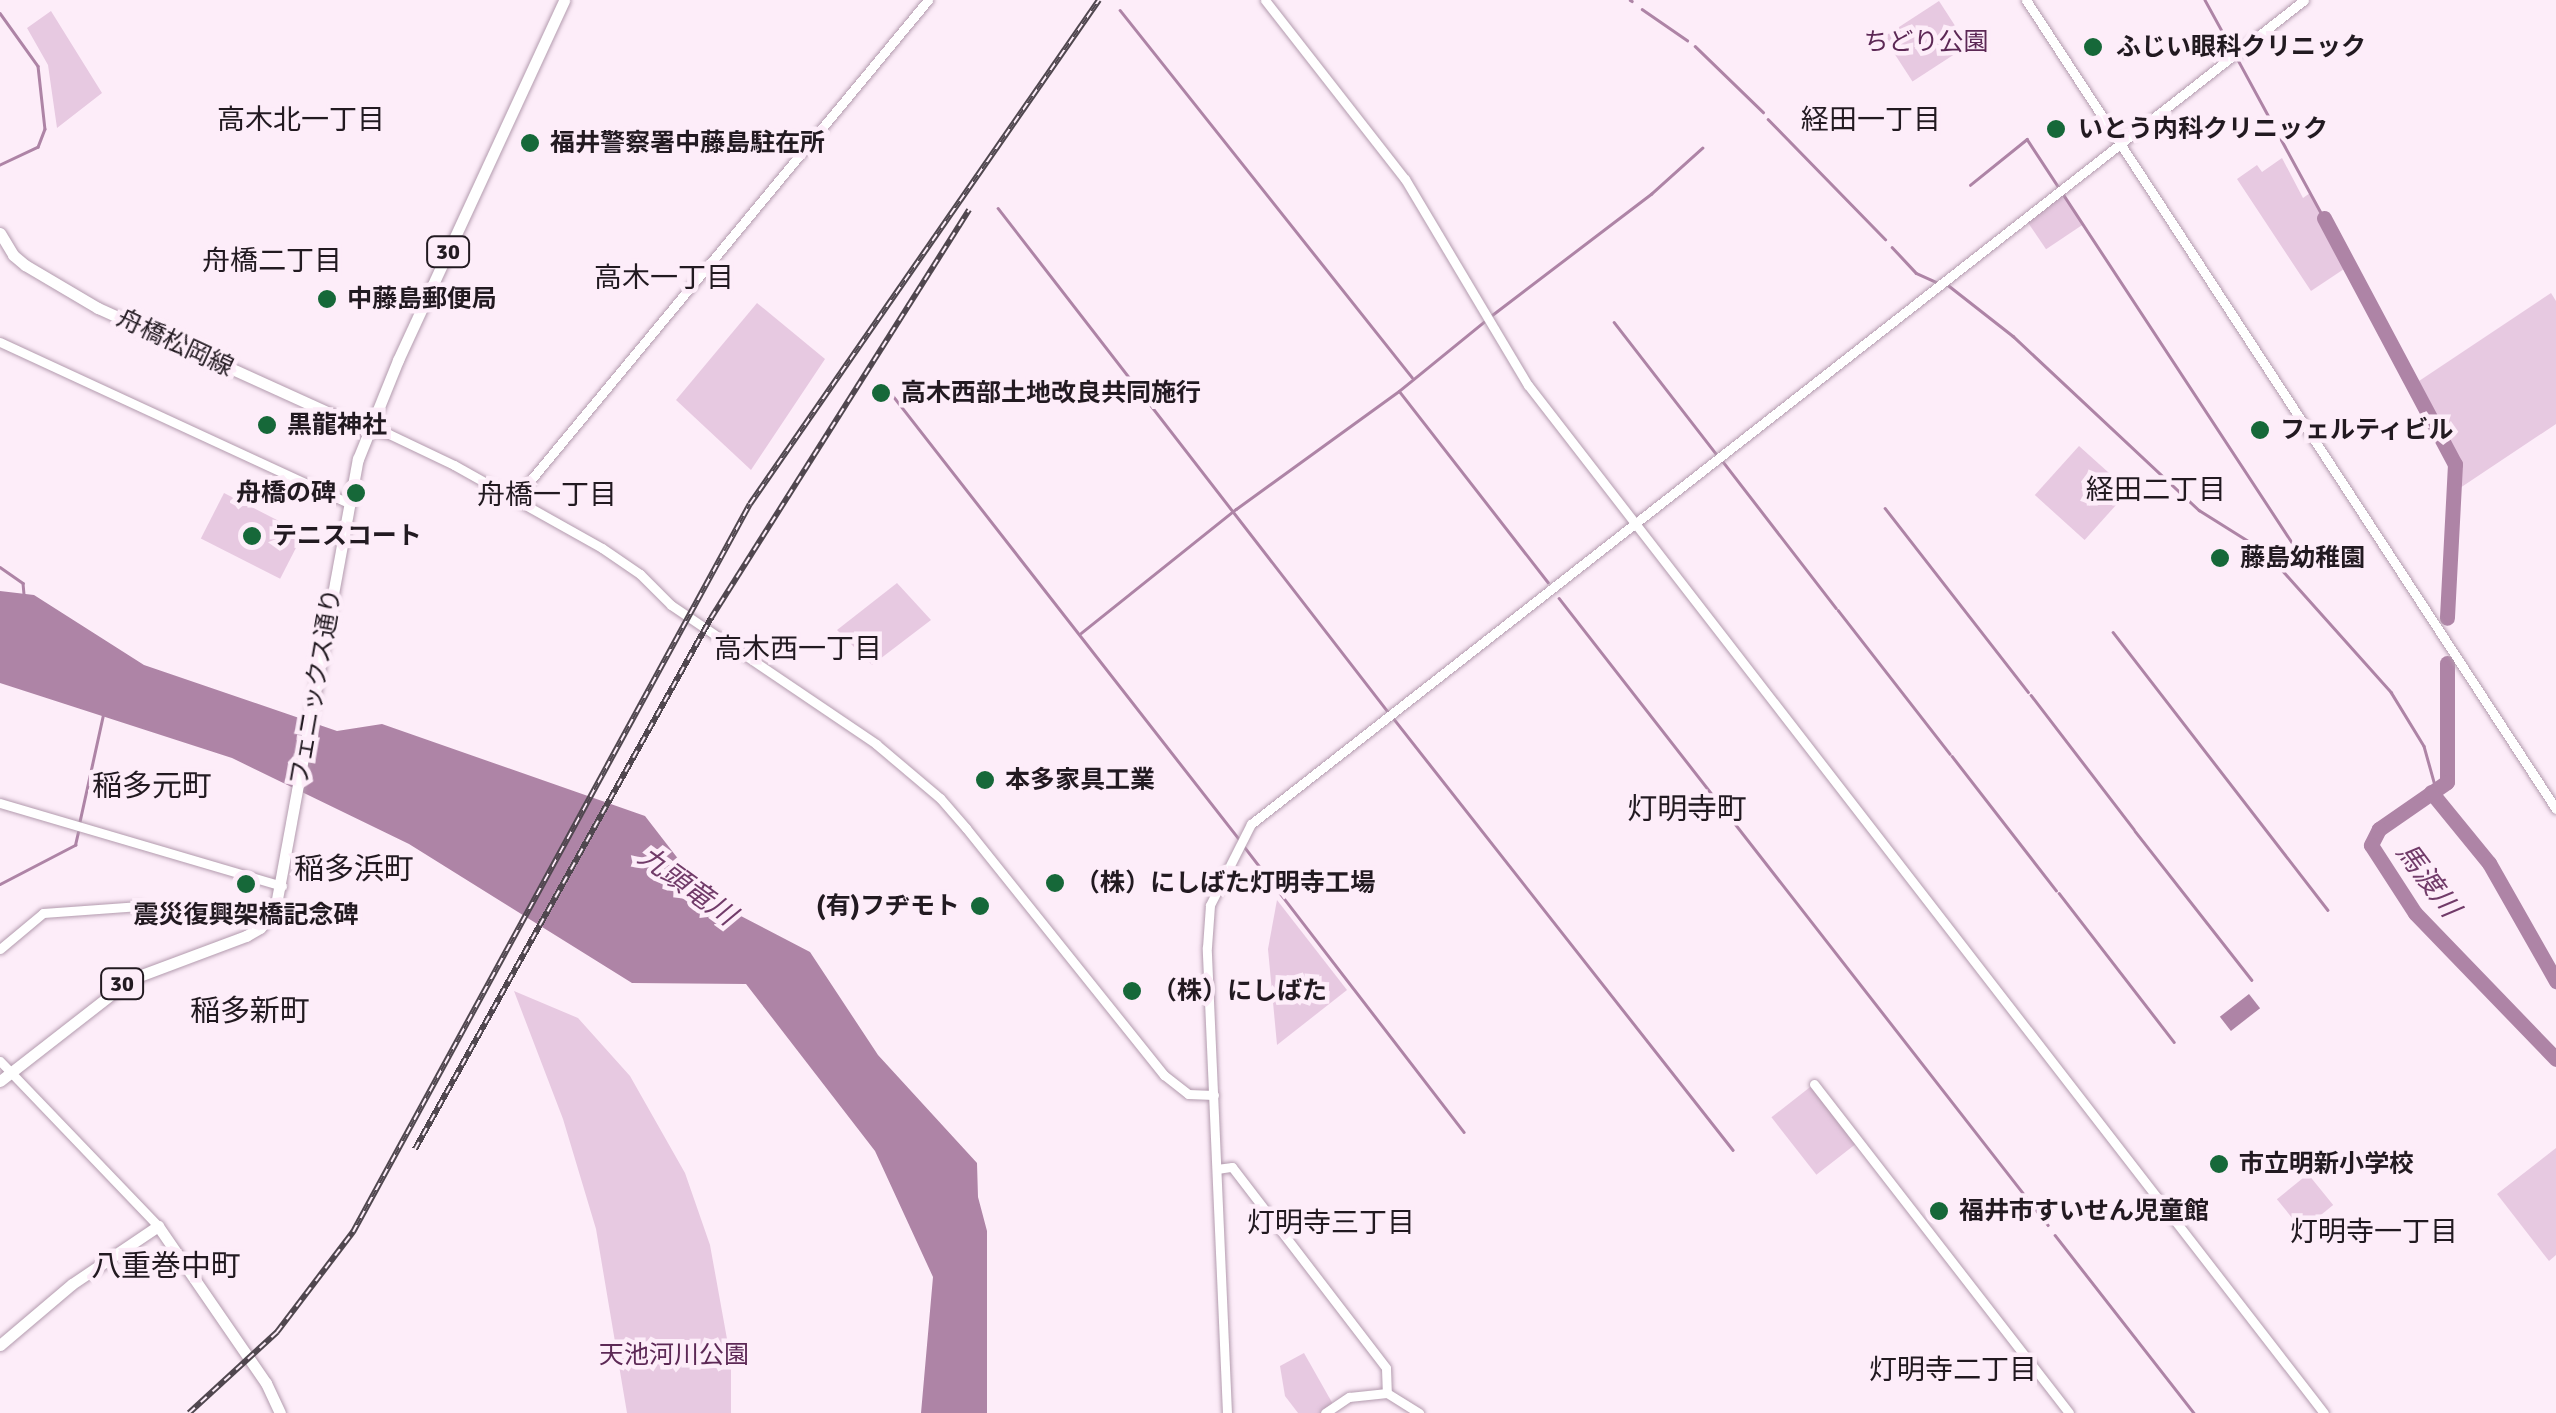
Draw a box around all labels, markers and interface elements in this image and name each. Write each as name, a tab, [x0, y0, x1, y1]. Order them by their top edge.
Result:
park label: ちどり公園	[1864, 27, 1988, 57]
place label: ふじい眼科クリニック	[2116, 32, 2366, 62]
marker: ふじい眼科クリニック	[2080, 34, 2106, 60]
district label: 高木北一丁目	[217, 103, 385, 137]
district label: 経田一丁目	[1801, 103, 1941, 137]
place label: いとう内科クリニック	[2078, 114, 2328, 144]
marker: いとう内科クリニック	[2043, 116, 2069, 142]
place label: 福井警察署中藤島駐在所	[550, 128, 825, 158]
marker: 福井警察署中藤島駐在所	[519, 132, 541, 154]
road number: 30	[426, 235, 470, 269]
district label: 舟橋二丁目	[202, 244, 342, 278]
district label: 高木一丁目	[594, 261, 734, 295]
place label: 中藤島郵便局	[347, 284, 497, 314]
marker: 中藤島郵便局	[316, 288, 338, 310]
street label: 舟橋松岡線	[112, 303, 238, 383]
place label: 高木西部土地改良共同施行	[901, 378, 1201, 408]
marker: 高木西部土地改良共同施行	[870, 382, 892, 404]
place label: 黒龍神社	[287, 410, 387, 440]
marker: 黒龍神社	[256, 414, 278, 436]
place label: フェルティビル	[2280, 415, 2455, 445]
marker: フェルティビル	[2249, 419, 2271, 441]
district label: 経田二丁目	[2086, 473, 2226, 507]
place label: 舟橋の碑	[236, 478, 336, 508]
district label: 舟橋一丁目	[477, 478, 617, 512]
marker: 舟橋の碑	[345, 482, 367, 504]
place label: テニスコート	[272, 521, 422, 551]
marker: テニスコート	[241, 525, 263, 547]
place label: 藤島幼稚園	[2240, 543, 2365, 573]
marker: 藤島幼稚園	[2209, 547, 2231, 569]
street label: フェニックス通り	[284, 586, 348, 788]
district label: 高木西一丁目	[714, 632, 882, 666]
place label: 本多家具工業	[1005, 765, 1155, 795]
district label: 稲多元町	[92, 769, 212, 805]
marker: 本多家具工業	[974, 769, 996, 791]
district label: 灯明寺町	[1627, 792, 1747, 828]
water label: 馬渡川	[2389, 836, 2467, 924]
water label: 九頭竜川	[632, 839, 742, 933]
district label: 稲多浜町	[294, 852, 414, 888]
place label: （株）にしばた灯明寺工場	[1075, 868, 1375, 898]
marker: （株）にしばた灯明寺工場	[1044, 872, 1066, 894]
marker: 震災復興架橋記念碑	[235, 873, 257, 895]
place label: (有)フヂモト	[816, 891, 960, 921]
marker: (有)フヂモト	[969, 895, 991, 917]
place label: 震災復興架橋記念碑	[134, 900, 358, 930]
road number: 30	[100, 967, 144, 1001]
place label: （株）にしばた	[1152, 976, 1327, 1006]
marker: （株）にしばた	[1121, 980, 1143, 1002]
district label: 稲多新町	[190, 994, 310, 1030]
place label: 市立明新小学校	[2239, 1149, 2414, 1179]
marker: 市立明新小学校	[2208, 1153, 2230, 1175]
place label: 福井市すいせん児童館	[1959, 1196, 2209, 1226]
marker: 福井市すいせん児童館	[1928, 1200, 1950, 1222]
district label: 灯明寺三丁目	[1247, 1206, 1415, 1240]
district label: 灯明寺一丁目	[2290, 1215, 2458, 1249]
district label: 八重巻中町	[91, 1249, 241, 1285]
park label: 天池河川公園	[599, 1340, 749, 1370]
district label: 灯明寺二丁目	[1869, 1353, 2037, 1387]

